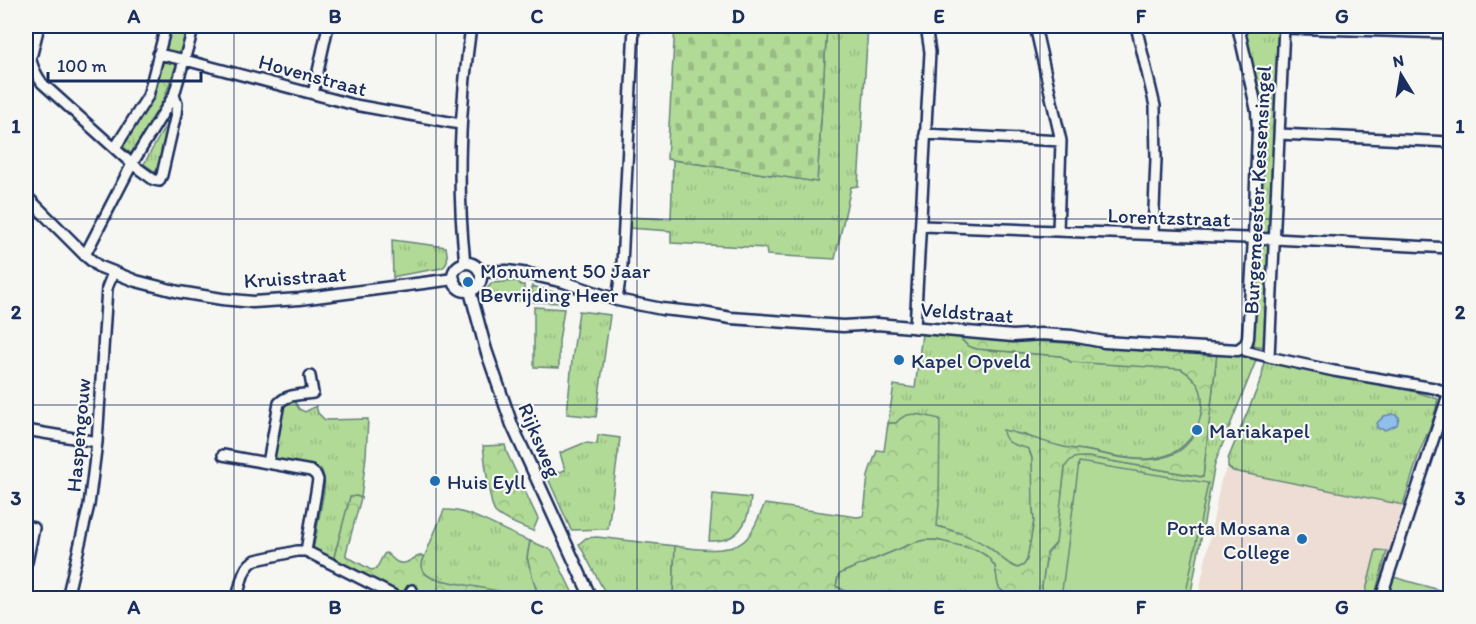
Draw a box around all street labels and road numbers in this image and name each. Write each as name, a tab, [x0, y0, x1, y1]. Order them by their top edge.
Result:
street label: Hovenstraat	[256, 49, 370, 101]
street label: Burgemeester Kessensingel	[1238, 65, 1276, 315]
street label: Lorentzstraat	[1107, 202, 1231, 232]
street label: Kruisstraat	[243, 261, 347, 293]
street label: Veldstraat	[920, 296, 1014, 328]
street label: Haspengouw	[61, 377, 95, 493]
street label: Rijksweg	[513, 399, 567, 481]

